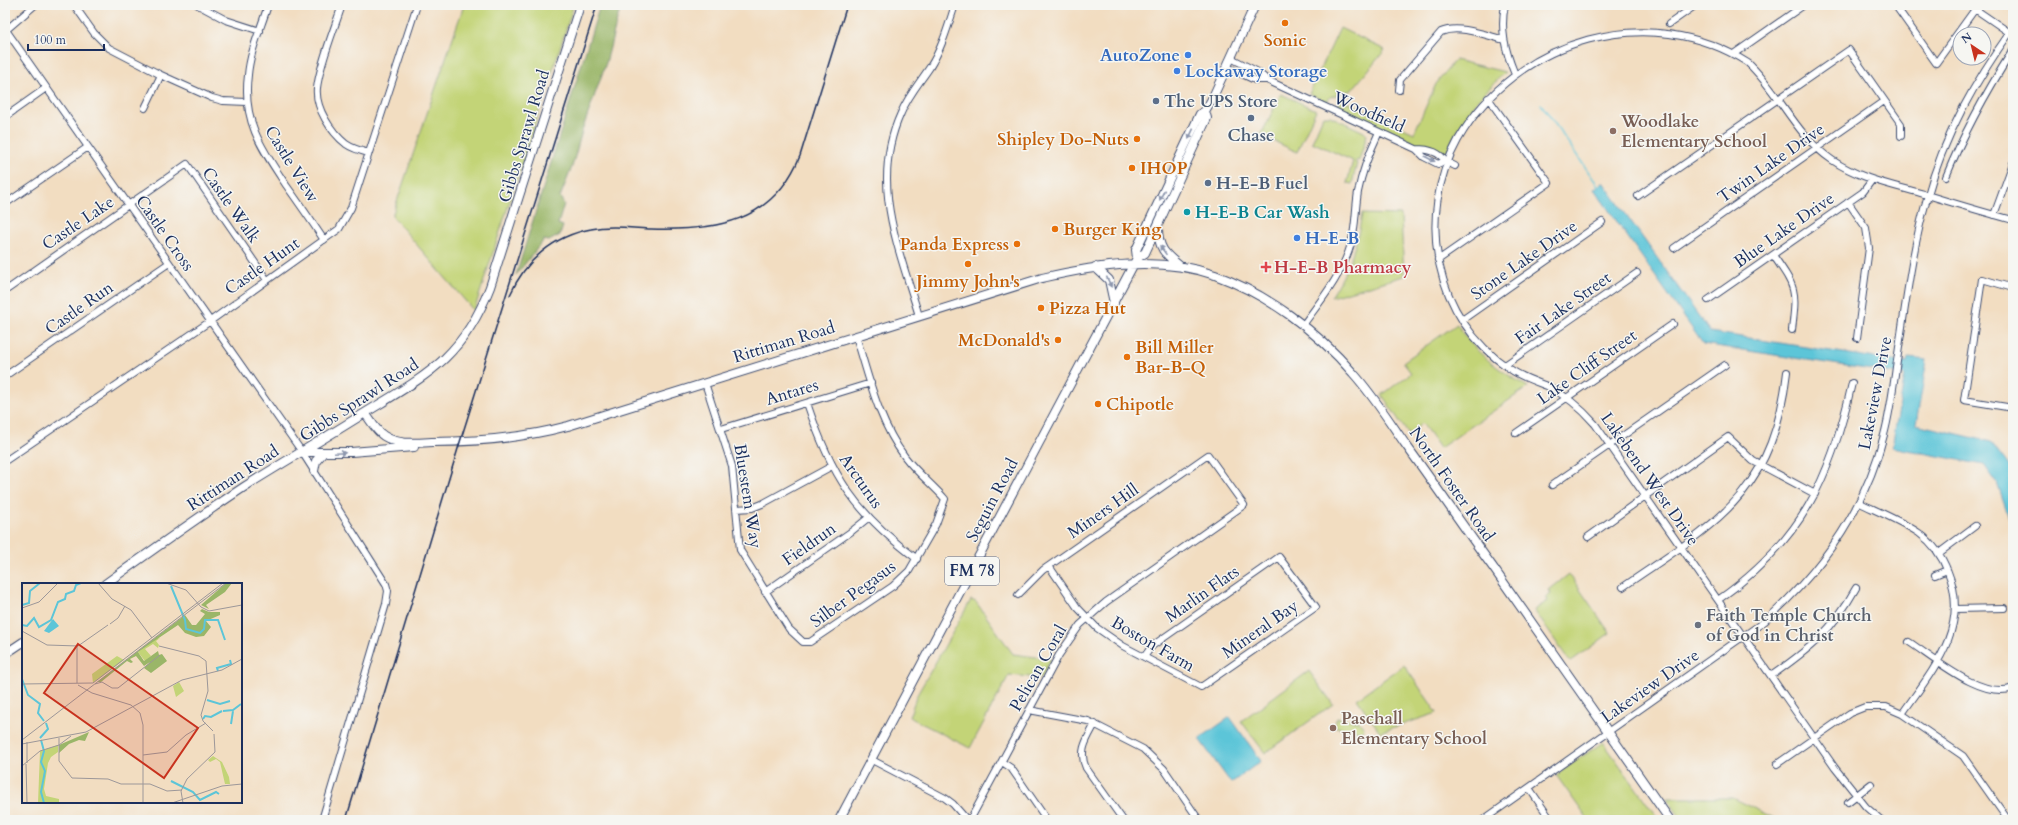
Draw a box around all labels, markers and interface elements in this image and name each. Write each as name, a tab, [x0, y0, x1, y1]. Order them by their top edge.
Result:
marker: Sonic	[1280, 18, 1290, 28]
scale bar	[28, 26, 104, 52]
north arrow	[1952, 26, 1992, 66]
place label: Sonic	[1264, 29, 1306, 52]
text: N	[1958, 29, 1975, 47]
text: 100 m	[34, 32, 67, 48]
place label: AutoZone	[1100, 44, 1180, 67]
marker: AutoZone	[1183, 50, 1193, 60]
place label: Lockaway Storage	[1185, 60, 1327, 83]
marker: Lockaway Storage	[1172, 66, 1182, 76]
street label: Gibbs Sprawl Road	[493, 67, 555, 205]
street label: Woodfield	[1328, 85, 1409, 138]
place label: The UPS Store	[1164, 90, 1278, 113]
marker: The UPS Store	[1151, 96, 1161, 106]
place label: Woodlake Elementary School	[1620, 110, 1767, 153]
marker: Chase	[1246, 113, 1256, 123]
street label: Twin Lake Drive	[1713, 118, 1829, 208]
street label: Castle View	[259, 121, 325, 207]
place label: Chase	[1228, 124, 1274, 147]
marker: Woodlake Elementary School	[1608, 126, 1618, 136]
place label: Shipley Do-Nuts	[997, 128, 1129, 151]
one-way arrow	[1188, 128, 1194, 140]
marker: Shipley Do-Nuts	[1132, 134, 1142, 144]
one-way arrow	[1424, 156, 1435, 162]
place label: IHOP	[1140, 157, 1188, 180]
street label: Castle Walk	[196, 163, 266, 248]
marker: IHOP	[1127, 163, 1137, 173]
place label: H-E-B Fuel	[1216, 172, 1308, 195]
marker: H-E-B Fuel	[1203, 178, 1213, 188]
street label: Blue Lake Drive	[1729, 187, 1839, 273]
one-way arrow	[1159, 189, 1165, 200]
street label: Castle Lake	[37, 190, 119, 256]
street label: Castle Cross	[130, 190, 200, 276]
place label: H-E-B Car Wash	[1195, 201, 1330, 224]
marker: H-E-B Car Wash	[1182, 207, 1192, 217]
street label: Stone Lake Drive	[1466, 215, 1582, 305]
place label: Burger King	[1063, 218, 1162, 241]
marker: Burger King	[1050, 224, 1060, 234]
place label: H-E-B	[1305, 227, 1359, 250]
street label: Castle Hunt	[220, 231, 305, 300]
place label: Panda Express	[900, 233, 1009, 256]
marker: H-E-B	[1292, 233, 1302, 243]
marker: Panda Express	[1012, 239, 1022, 249]
one-way arrow	[1159, 244, 1167, 255]
place label: H-E-B Pharmacy	[1274, 256, 1412, 279]
marker: Jimmy John's	[963, 259, 973, 269]
marker: H-E-B Pharmacy	[1261, 262, 1271, 272]
street label: Fair Lake Street	[1510, 266, 1616, 350]
place label: Jimmy John's	[913, 270, 1020, 293]
street label: Castle Run	[40, 276, 118, 340]
one-way arrow	[1106, 277, 1112, 288]
place label: Pizza Hut	[1049, 297, 1126, 320]
marker: Pizza Hut	[1036, 303, 1046, 313]
street label: Rittiman Road	[730, 316, 838, 368]
street label: Lake Cliff Street	[1533, 324, 1642, 410]
place label: McDonald's	[958, 329, 1050, 352]
street label: Lakeview Drive	[1853, 334, 1897, 452]
marker: McDonald's	[1053, 335, 1063, 345]
place label: Bill Miller Bar-B-Q	[1135, 336, 1214, 379]
marker: Bill Miller Bar-B-Q	[1122, 352, 1132, 362]
street label: Gibbs Sprawl Road	[295, 353, 423, 447]
street label: Antares	[763, 373, 822, 411]
place label: Chipotle	[1106, 393, 1174, 416]
marker: Chipotle	[1093, 399, 1103, 409]
street label: Lakebend West Drive	[1595, 408, 1705, 550]
street label: North Foster Road	[1404, 422, 1500, 546]
street label: Rittiman Road	[183, 440, 283, 516]
street label: Bluestem Way	[728, 442, 768, 550]
one-way arrow	[334, 449, 346, 456]
street label: Arcturus	[834, 449, 888, 513]
street label: Seguin Road	[960, 454, 1024, 546]
street label: Miners Hill	[1063, 478, 1144, 544]
street label: Fieldrun	[778, 517, 841, 571]
street label: Silber Pegasus	[806, 555, 901, 633]
road number: FM 78	[945, 557, 999, 585]
street label: Marlin Flats	[1160, 560, 1244, 628]
inset map	[22, 583, 242, 803]
street label: Mineral Bay	[1217, 594, 1303, 664]
place label: Faith Temple Church of God in Christ	[1706, 604, 1872, 647]
street label: Boston Farm	[1107, 611, 1199, 677]
street label: Pelican Coral	[1004, 620, 1072, 715]
marker: Faith Temple Church of God in Christ	[1693, 620, 1703, 630]
street label: Lakeview Drive	[1596, 644, 1704, 728]
place label: Paschall Elementary School	[1341, 707, 1487, 750]
marker: Paschall Elementary School	[1328, 723, 1338, 733]

